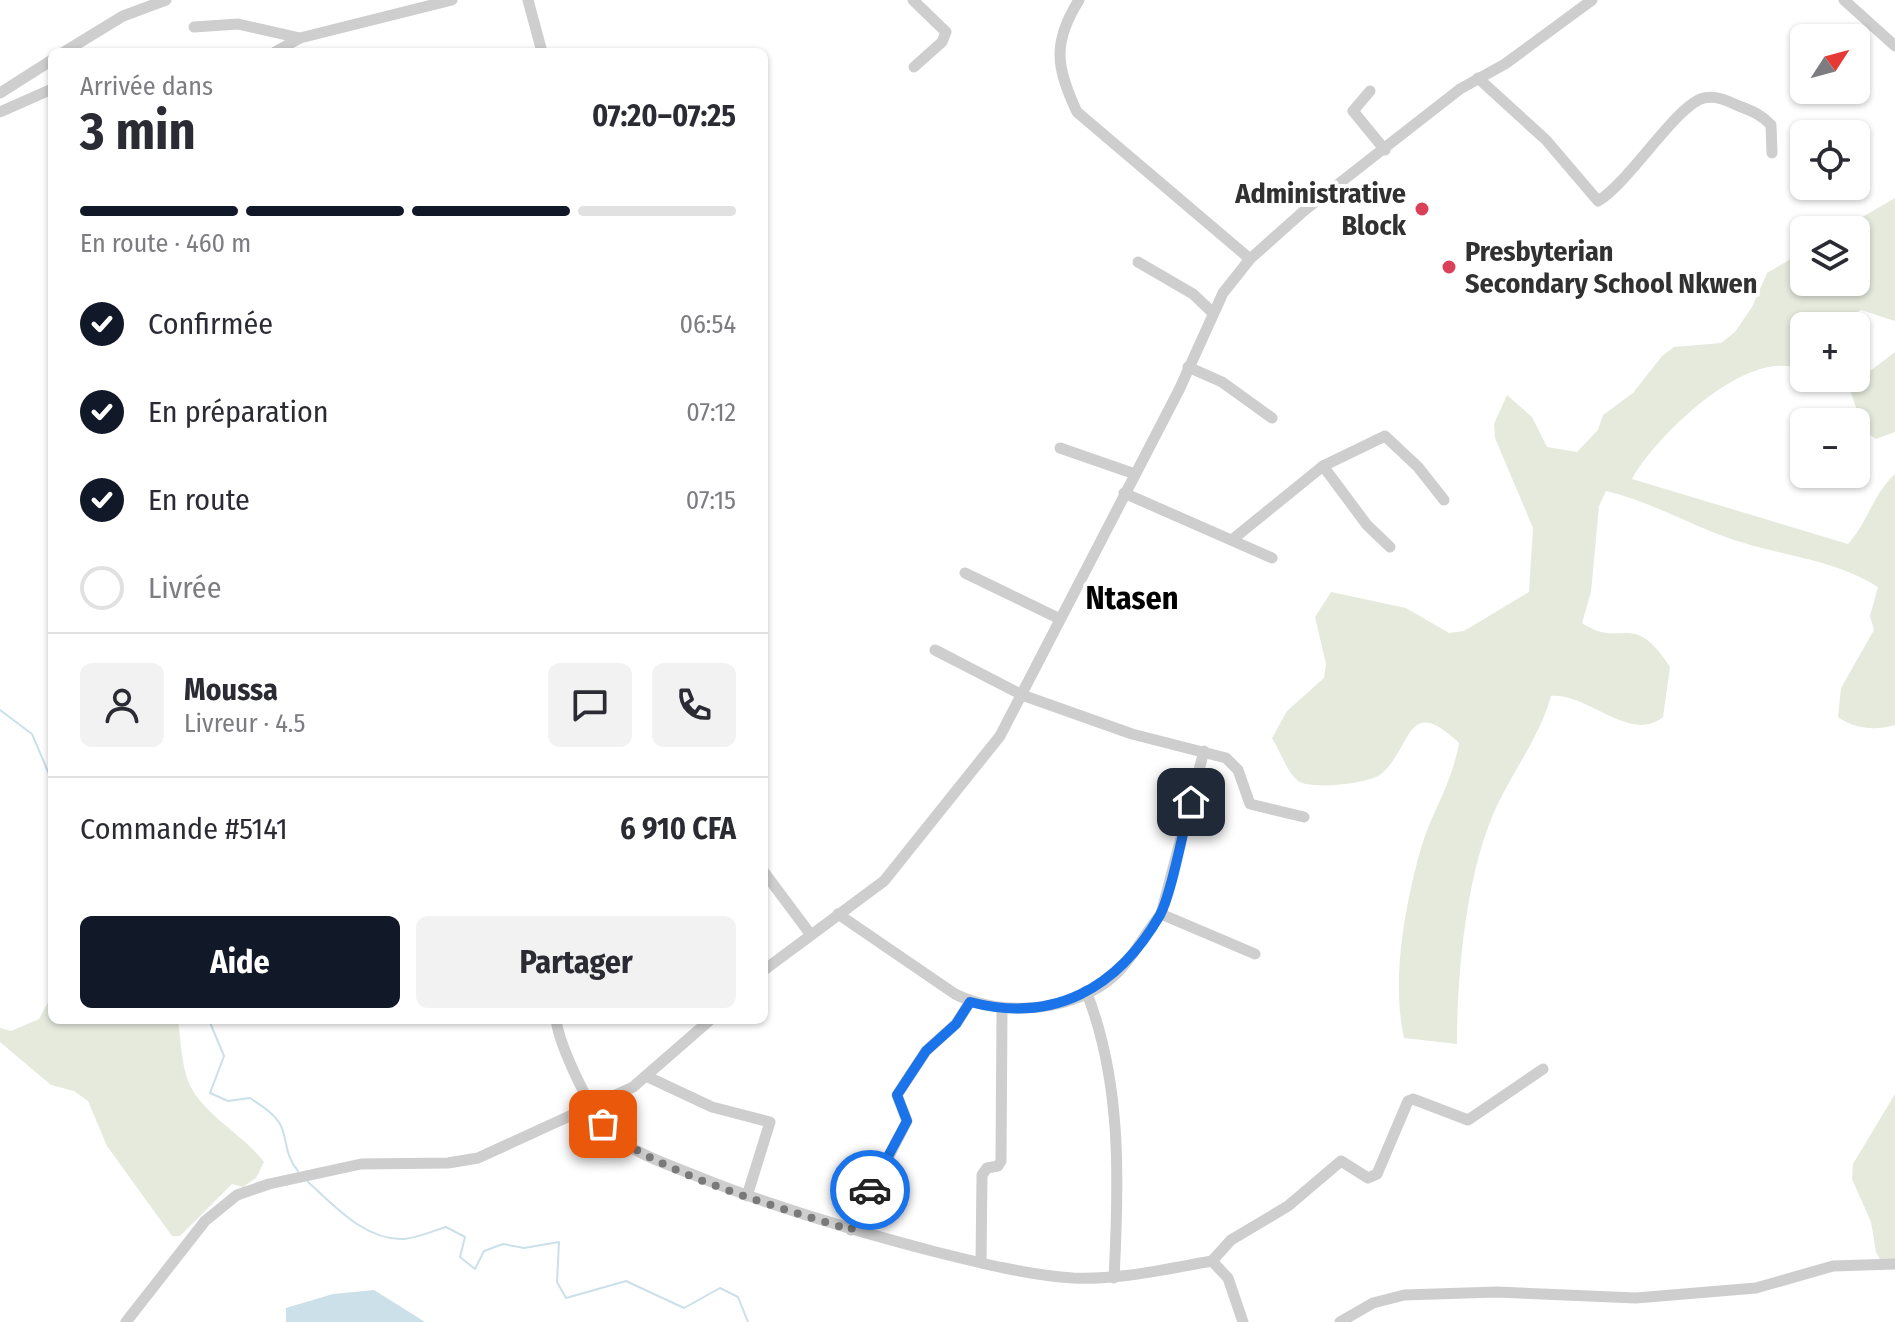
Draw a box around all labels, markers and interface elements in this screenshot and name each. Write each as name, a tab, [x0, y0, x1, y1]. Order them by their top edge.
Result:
north arrow	[1790, 24, 1870, 104]
map controls	[1790, 24, 1870, 488]
text: Arrivée dans	[80, 71, 213, 102]
text: 07:20–07:25	[592, 98, 736, 134]
text: 3 min	[80, 100, 196, 163]
button: locate	[1790, 120, 1870, 200]
place label: Administrative Block	[1234, 177, 1407, 242]
marker: Administrative Block	[1413, 200, 1431, 218]
button: layers	[1790, 216, 1870, 296]
text: En route · 460 m	[80, 228, 251, 259]
place label: Presbyterian Secondary School Nkwen	[1465, 235, 1758, 300]
marker: Presbyterian Secondary School Nkwen	[1440, 258, 1458, 276]
icon: check	[80, 302, 124, 346]
text: Confirmée	[148, 306, 273, 342]
text: 06:54	[679, 309, 736, 340]
button: +	[1790, 312, 1870, 392]
icon: check	[80, 390, 124, 434]
text: En préparation	[148, 394, 329, 430]
text: 07:12	[686, 397, 736, 428]
button: −	[1790, 408, 1870, 488]
icon: check	[80, 478, 124, 522]
text: En route	[148, 482, 250, 518]
text: 07:15	[686, 485, 736, 516]
text: Livrée	[148, 570, 221, 606]
district label: Ntasen	[1086, 579, 1178, 617]
button: person	[80, 663, 164, 747]
button: chat	[548, 663, 632, 747]
button: phone	[652, 663, 736, 747]
text: Moussa	[184, 672, 278, 708]
text: Livreur · 4.5	[184, 708, 306, 739]
pin	[1157, 768, 1225, 836]
icon: home	[1169, 780, 1213, 824]
text: Commande #5141	[80, 811, 288, 847]
text: 6 910 CFA	[620, 811, 736, 847]
button: Aide	[80, 916, 400, 1008]
button: Partager	[416, 916, 736, 1008]
pin	[569, 1090, 637, 1158]
icon: bag	[581, 1102, 625, 1146]
courier	[830, 1150, 910, 1230]
icon: car	[848, 1168, 892, 1212]

